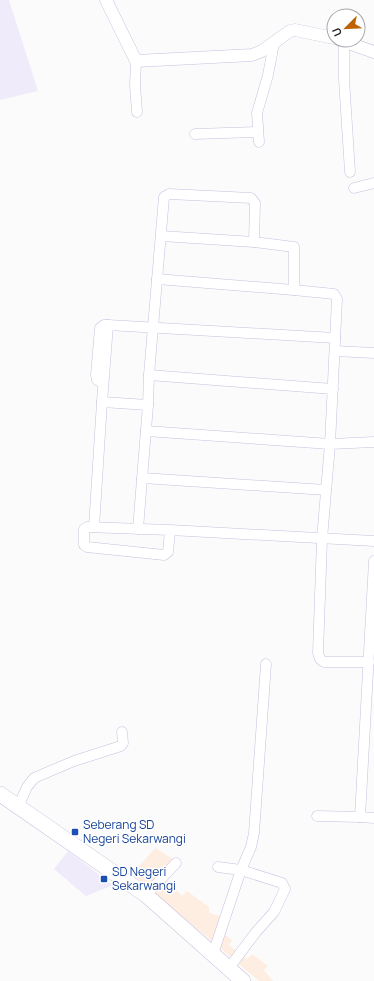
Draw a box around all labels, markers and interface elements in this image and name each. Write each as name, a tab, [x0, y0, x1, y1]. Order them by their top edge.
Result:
north arrow	[326, 8, 366, 48]
text: U	[328, 26, 345, 39]
place label: Seberang SD Negeri Sekarwangi	[83, 816, 186, 847]
marker: Seberang SD Negeri Sekarwangi	[70, 827, 80, 837]
place label: SD Negeri Sekarwangi	[112, 863, 176, 894]
marker: SD Negeri Sekarwangi	[99, 874, 109, 884]

